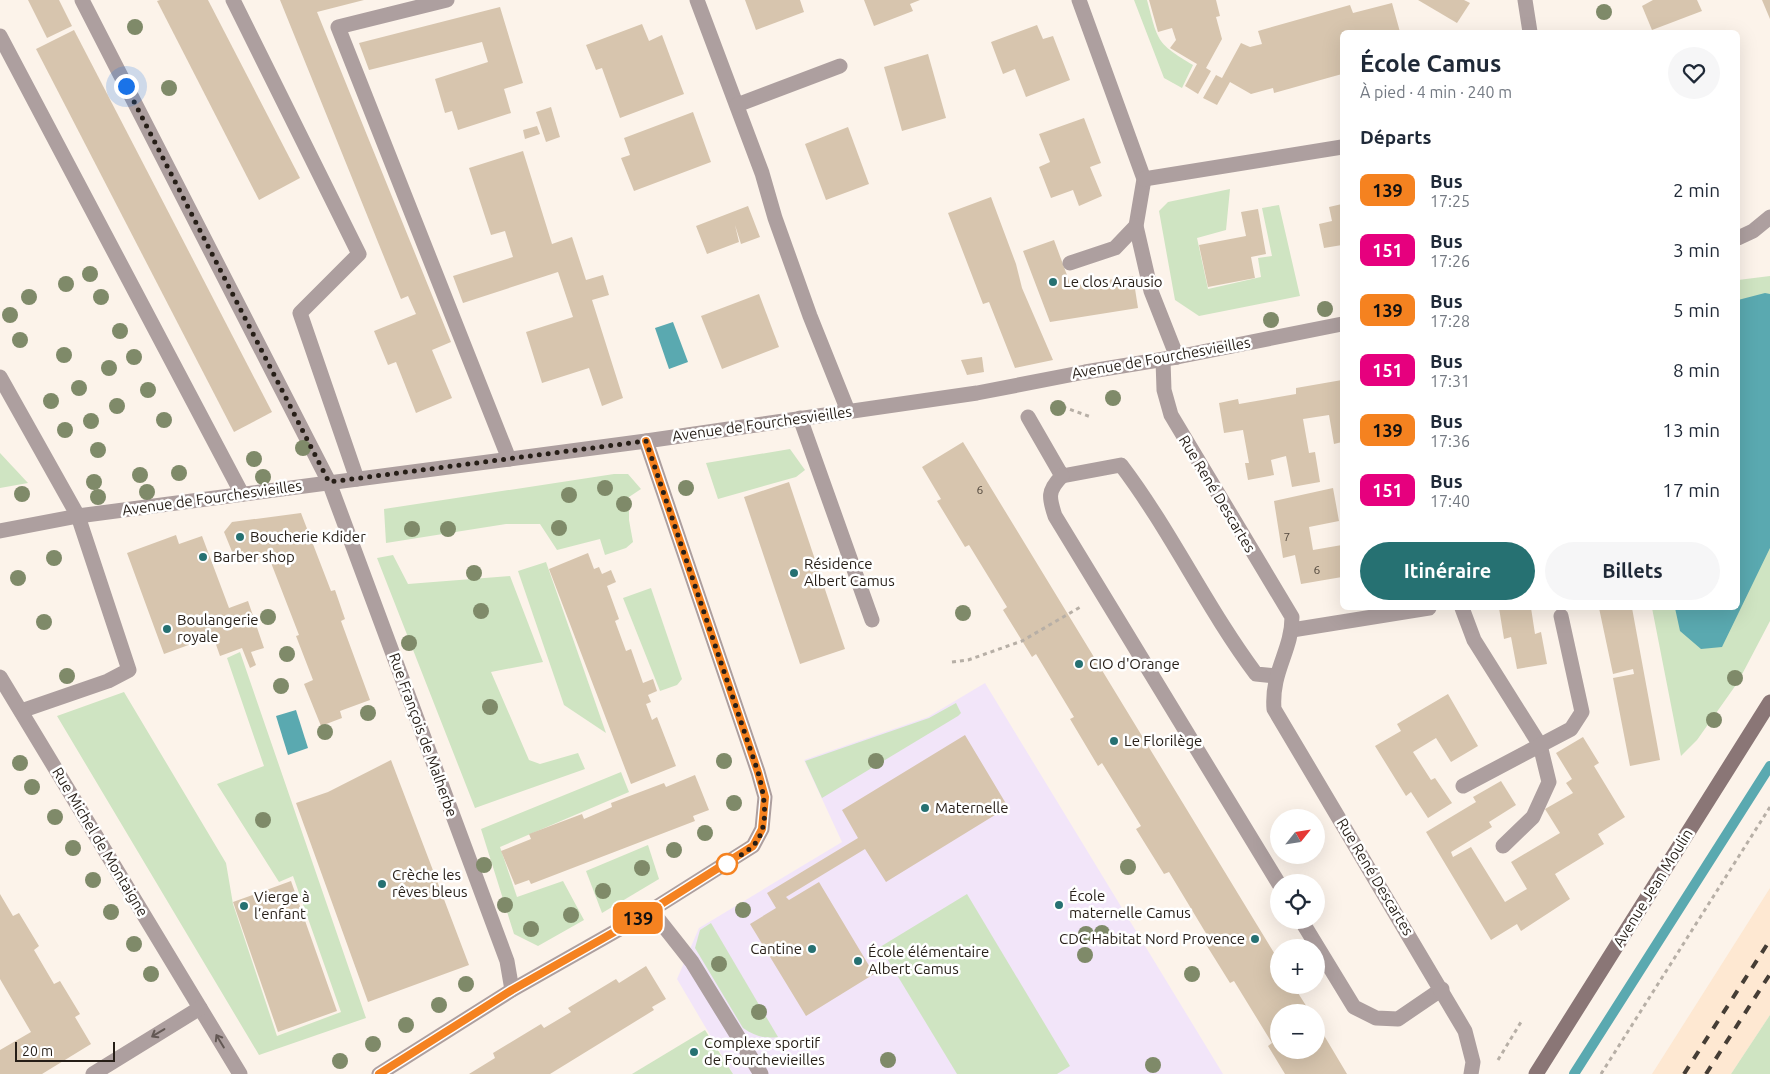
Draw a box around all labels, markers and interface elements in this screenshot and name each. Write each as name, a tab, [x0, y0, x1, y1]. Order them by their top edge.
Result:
button: heart	[1668, 47, 1720, 99]
text: École Camus	[1360, 50, 1501, 77]
your location	[114, 74, 139, 99]
text: À pied · 4 min · 240 m	[1360, 83, 1512, 101]
text: Départs	[1360, 126, 1431, 148]
text: Bus	[1430, 170, 1463, 192]
text: 2 min	[1673, 179, 1720, 201]
text: 139	[1372, 180, 1403, 200]
text: 17:25	[1430, 192, 1470, 210]
text: Bus	[1430, 230, 1463, 252]
text: 3 min	[1673, 239, 1720, 261]
text: 151	[1372, 240, 1403, 260]
text: 17:26	[1430, 252, 1470, 270]
place label: Le clos Arausio	[1063, 273, 1163, 290]
marker: Le clos Arausio	[1047, 276, 1059, 288]
text: Bus	[1430, 290, 1463, 312]
text: 5 min	[1673, 299, 1720, 321]
text: 139	[1372, 300, 1403, 320]
text: 17:28	[1430, 312, 1470, 330]
street label: Avenue de Fourchesvieilles	[1070, 333, 1252, 382]
text: Bus	[1430, 350, 1463, 372]
text: 8 min	[1673, 359, 1720, 381]
text: 151	[1372, 360, 1403, 380]
text: 17:31	[1430, 372, 1470, 390]
street label: Avenue de Fourchesvieilles	[671, 402, 853, 445]
text: Bus	[1430, 410, 1463, 432]
text: 13 min	[1662, 419, 1720, 441]
text: 139	[1372, 420, 1403, 440]
street label: Rue René Descartes	[1176, 432, 1259, 555]
text: 17:36	[1430, 432, 1470, 450]
text: Bus	[1430, 470, 1463, 492]
street label: Avenue de Fourchesvieilles	[121, 476, 303, 519]
text: 17 min	[1662, 479, 1720, 501]
text: 151	[1372, 480, 1403, 500]
house number: 6	[977, 483, 984, 496]
text: 17:40	[1430, 492, 1470, 510]
place label: Boucherie Kdider	[250, 528, 366, 545]
house number: 7	[1284, 530, 1290, 543]
marker: Boucherie Kdider	[234, 531, 246, 543]
button: Itinéraire	[1360, 542, 1535, 600]
button: Billets	[1545, 542, 1720, 600]
place label: Barber shop	[213, 548, 295, 565]
marker: Barber shop	[197, 551, 209, 563]
place label: Résidence Albert Camus	[804, 555, 895, 589]
house number: 6	[1314, 563, 1321, 576]
marker: Résidence Albert Camus	[788, 567, 800, 579]
place label: Boulangerie royale	[177, 611, 259, 645]
marker: Boulangerie royale	[161, 623, 173, 635]
street label: Rue François de Malherbe	[386, 651, 461, 819]
place label: CIO d'Orange	[1089, 655, 1180, 672]
marker: CIO d'Orange	[1073, 658, 1085, 670]
place label: Le Florilège	[1124, 732, 1202, 749]
marker: Le Florilège	[1108, 735, 1120, 747]
street label: Rue Michel de Montaigne	[49, 764, 152, 919]
place label: Maternelle	[935, 799, 1009, 816]
marker: Maternelle	[919, 802, 931, 814]
north arrow	[1270, 809, 1325, 864]
map controls	[1270, 809, 1325, 1059]
street label: Rue René Descartes	[1334, 815, 1417, 938]
street label: Avenue Jean Moulin	[1609, 826, 1696, 950]
unlabelled marker	[716, 853, 738, 875]
place label: Crèche les rêves bleus	[392, 866, 468, 900]
button: locate	[1270, 874, 1325, 929]
marker: Crèche les rêves bleus	[376, 878, 388, 890]
place label: École maternelle Camus	[1069, 887, 1191, 921]
place label: Vierge à l’enfant	[254, 888, 310, 922]
marker: École maternelle Camus	[1053, 899, 1065, 911]
marker: Vierge à l’enfant	[238, 900, 250, 912]
line badge: 139	[609, 902, 667, 934]
text: 139	[623, 908, 653, 928]
place label: CDC Habitat Nord Provence	[1059, 930, 1245, 947]
marker: CDC Habitat Nord Provence	[1249, 933, 1261, 945]
button: +	[1270, 939, 1325, 994]
place label: Cantine	[750, 940, 802, 957]
marker: Cantine	[806, 943, 818, 955]
place label: École élémentaire Albert Camus	[868, 943, 989, 977]
marker: École élémentaire Albert Camus	[852, 955, 864, 967]
button: −	[1270, 1004, 1325, 1059]
one-way arrow	[152, 1029, 166, 1039]
one-way arrow	[214, 1034, 224, 1048]
place label: Complexe sportif de Fourchevieilles	[704, 1034, 825, 1068]
scale bar	[15, 1039, 115, 1062]
text: 20 m	[22, 1043, 53, 1059]
marker: Complexe sportif de Fourchevieilles	[688, 1046, 700, 1058]

